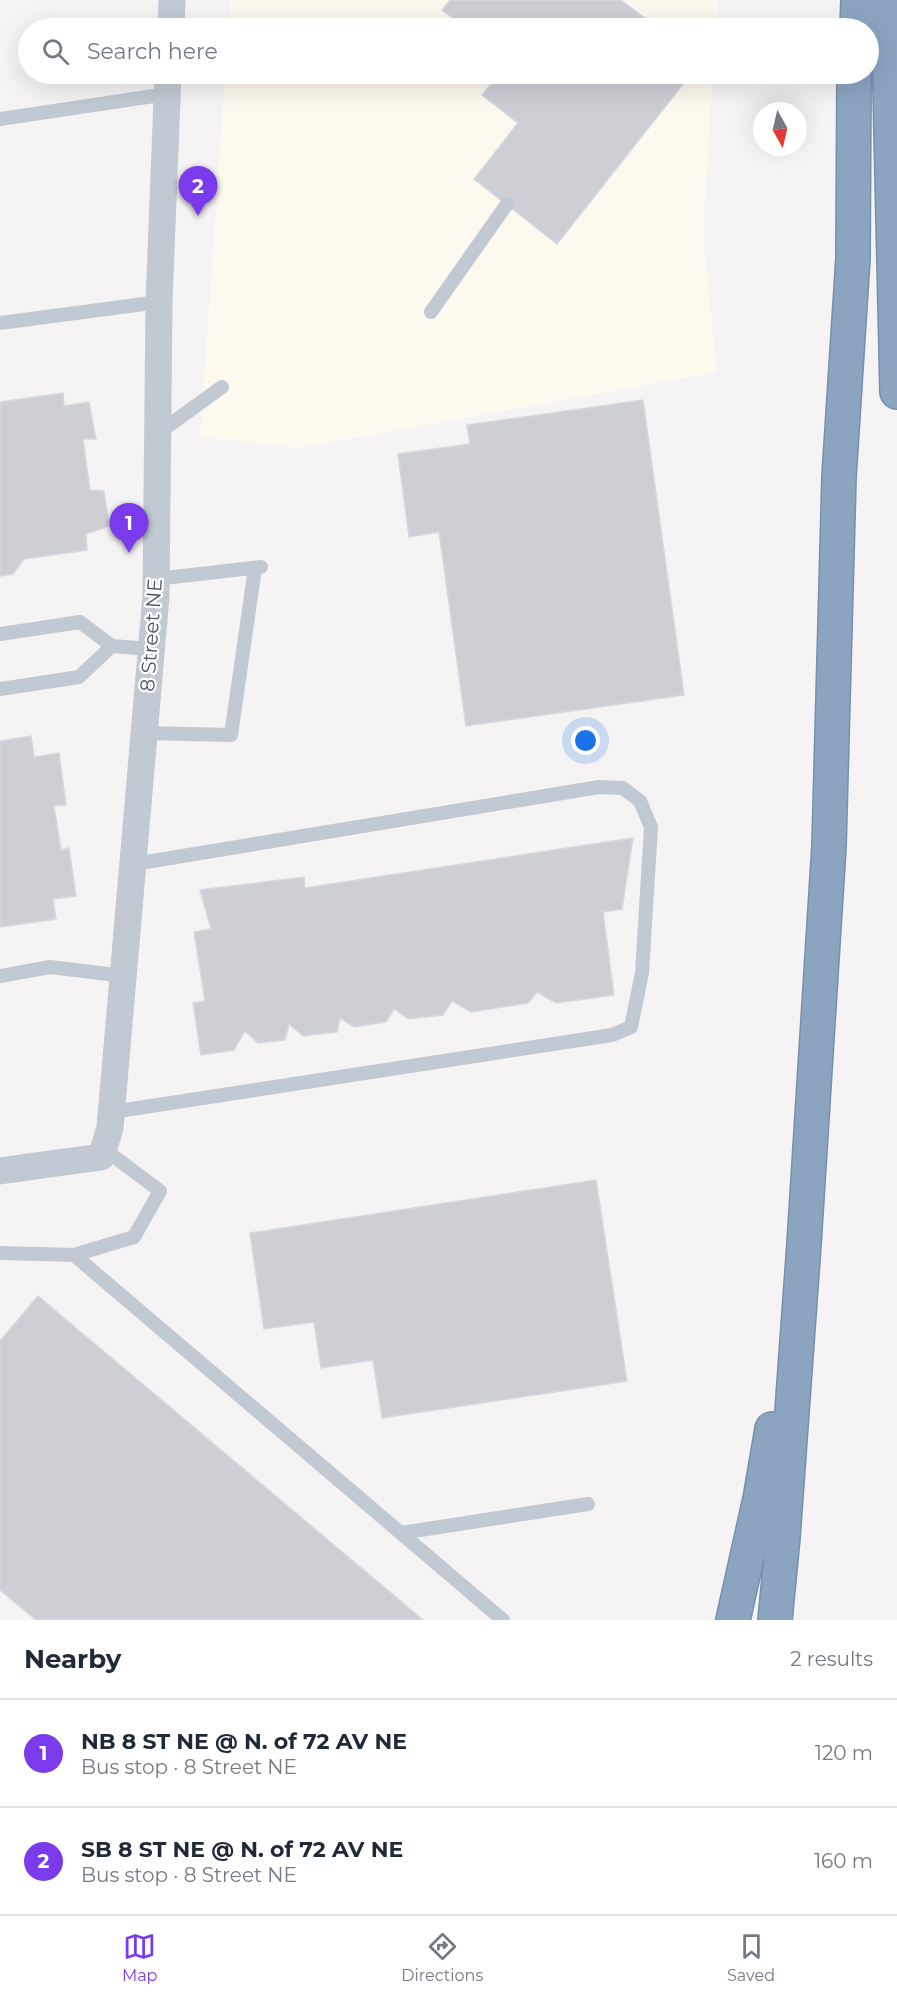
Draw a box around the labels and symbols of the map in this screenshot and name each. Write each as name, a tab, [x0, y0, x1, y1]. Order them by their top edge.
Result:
north arrow	[753, 102, 807, 156]
pin: 2	[178, 166, 218, 216]
pin: 1	[110, 504, 148, 553]
street label: 8 Street NE	[135, 578, 167, 692]
your location	[571, 726, 600, 755]

